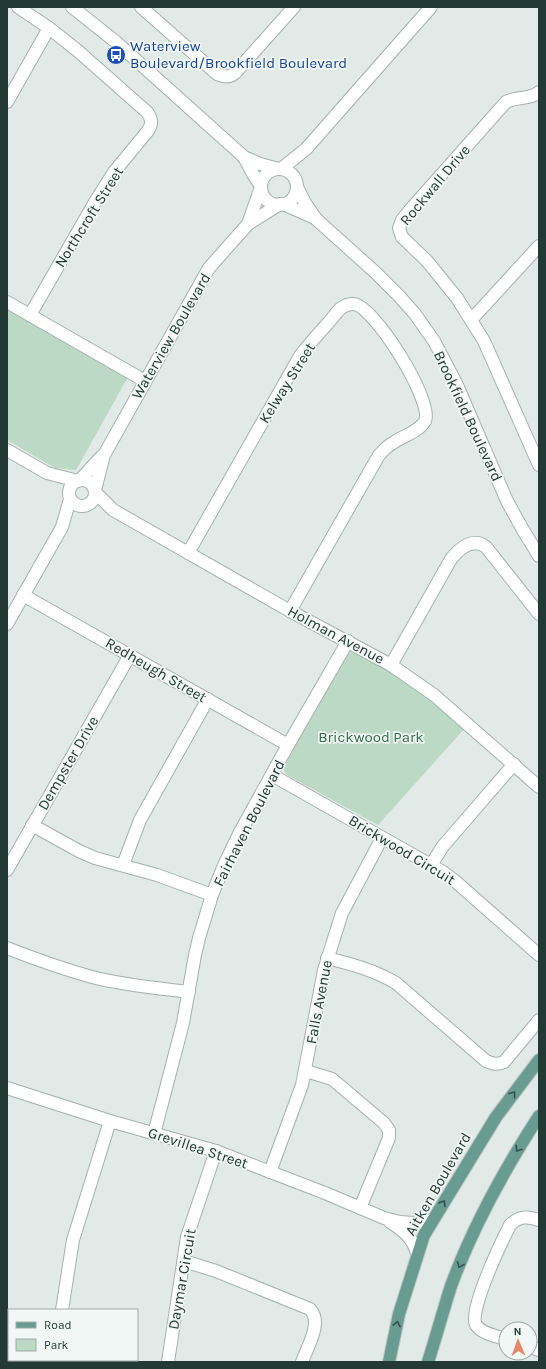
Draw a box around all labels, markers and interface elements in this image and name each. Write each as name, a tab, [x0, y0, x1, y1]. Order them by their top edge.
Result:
place label: Waterview Boulevard/Brookfield Boulevard	[130, 37, 347, 72]
bus stop icon: Waterview Boulevard/Brookfield Boulevard	[105, 44, 127, 66]
street label: Rockwall Drive	[396, 141, 474, 229]
street label: Northcroft Street	[51, 163, 127, 271]
street label: Waterview Boulevard	[128, 270, 214, 402]
street label: Kelway Street	[255, 339, 319, 427]
street label: Brookfield Boulevard	[430, 348, 506, 484]
street label: Holman Avenue	[285, 602, 387, 668]
street label: Redheugh Street	[102, 634, 210, 706]
street label: Dempster Drive	[34, 713, 102, 813]
park label: Brickwood Park	[318, 728, 424, 746]
street label: Fairhaven Boulevard	[209, 757, 289, 889]
street label: Brickwood Circuit	[345, 811, 459, 889]
street label: Falls Avenue	[302, 959, 336, 1045]
one-way arrow	[508, 1091, 515, 1098]
street label: Grevillea Street	[146, 1123, 251, 1173]
street label: Aitken Boulevard	[401, 1129, 475, 1239]
one-way arrow	[515, 1145, 523, 1152]
one-way arrow	[438, 1200, 446, 1207]
street label: Daymar Circuit	[164, 1227, 200, 1331]
one-way arrow	[456, 1262, 464, 1269]
legend	[8, 1309, 138, 1361]
text: Road	[44, 1318, 72, 1332]
one-way arrow	[392, 1321, 400, 1327]
north arrow	[498, 1321, 538, 1361]
text: N	[513, 1325, 522, 1338]
text: Park	[44, 1338, 69, 1352]

